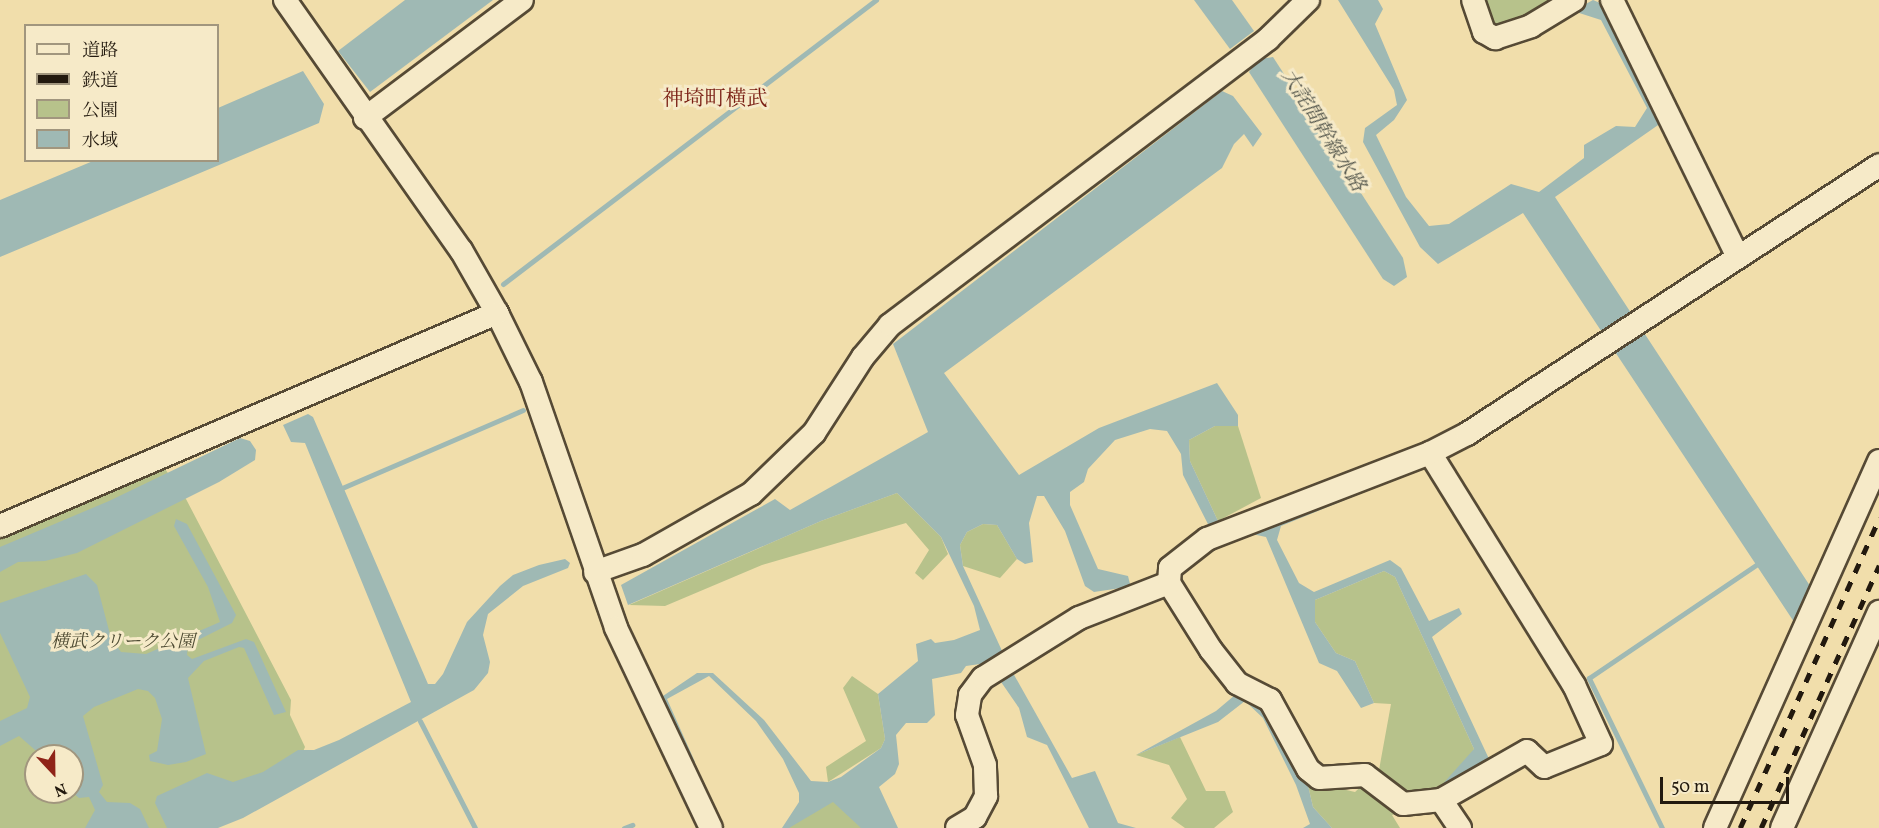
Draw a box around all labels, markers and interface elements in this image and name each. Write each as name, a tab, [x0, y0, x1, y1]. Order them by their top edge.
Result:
legend	[24, 24, 219, 162]
text: 道路	[82, 39, 118, 64]
water label: 大詫間幹線水路	[1275, 65, 1369, 197]
text: 鉄道	[82, 69, 118, 94]
district label: 神埼町横武	[663, 87, 767, 113]
text: 公園	[82, 99, 118, 124]
text: 水域	[82, 129, 118, 154]
park label: 横武クリーク公園	[51, 632, 195, 654]
north arrow	[24, 744, 84, 804]
scale bar	[1663, 765, 1792, 803]
text: 50 m	[1671, 775, 1710, 800]
text: N	[50, 776, 70, 801]

